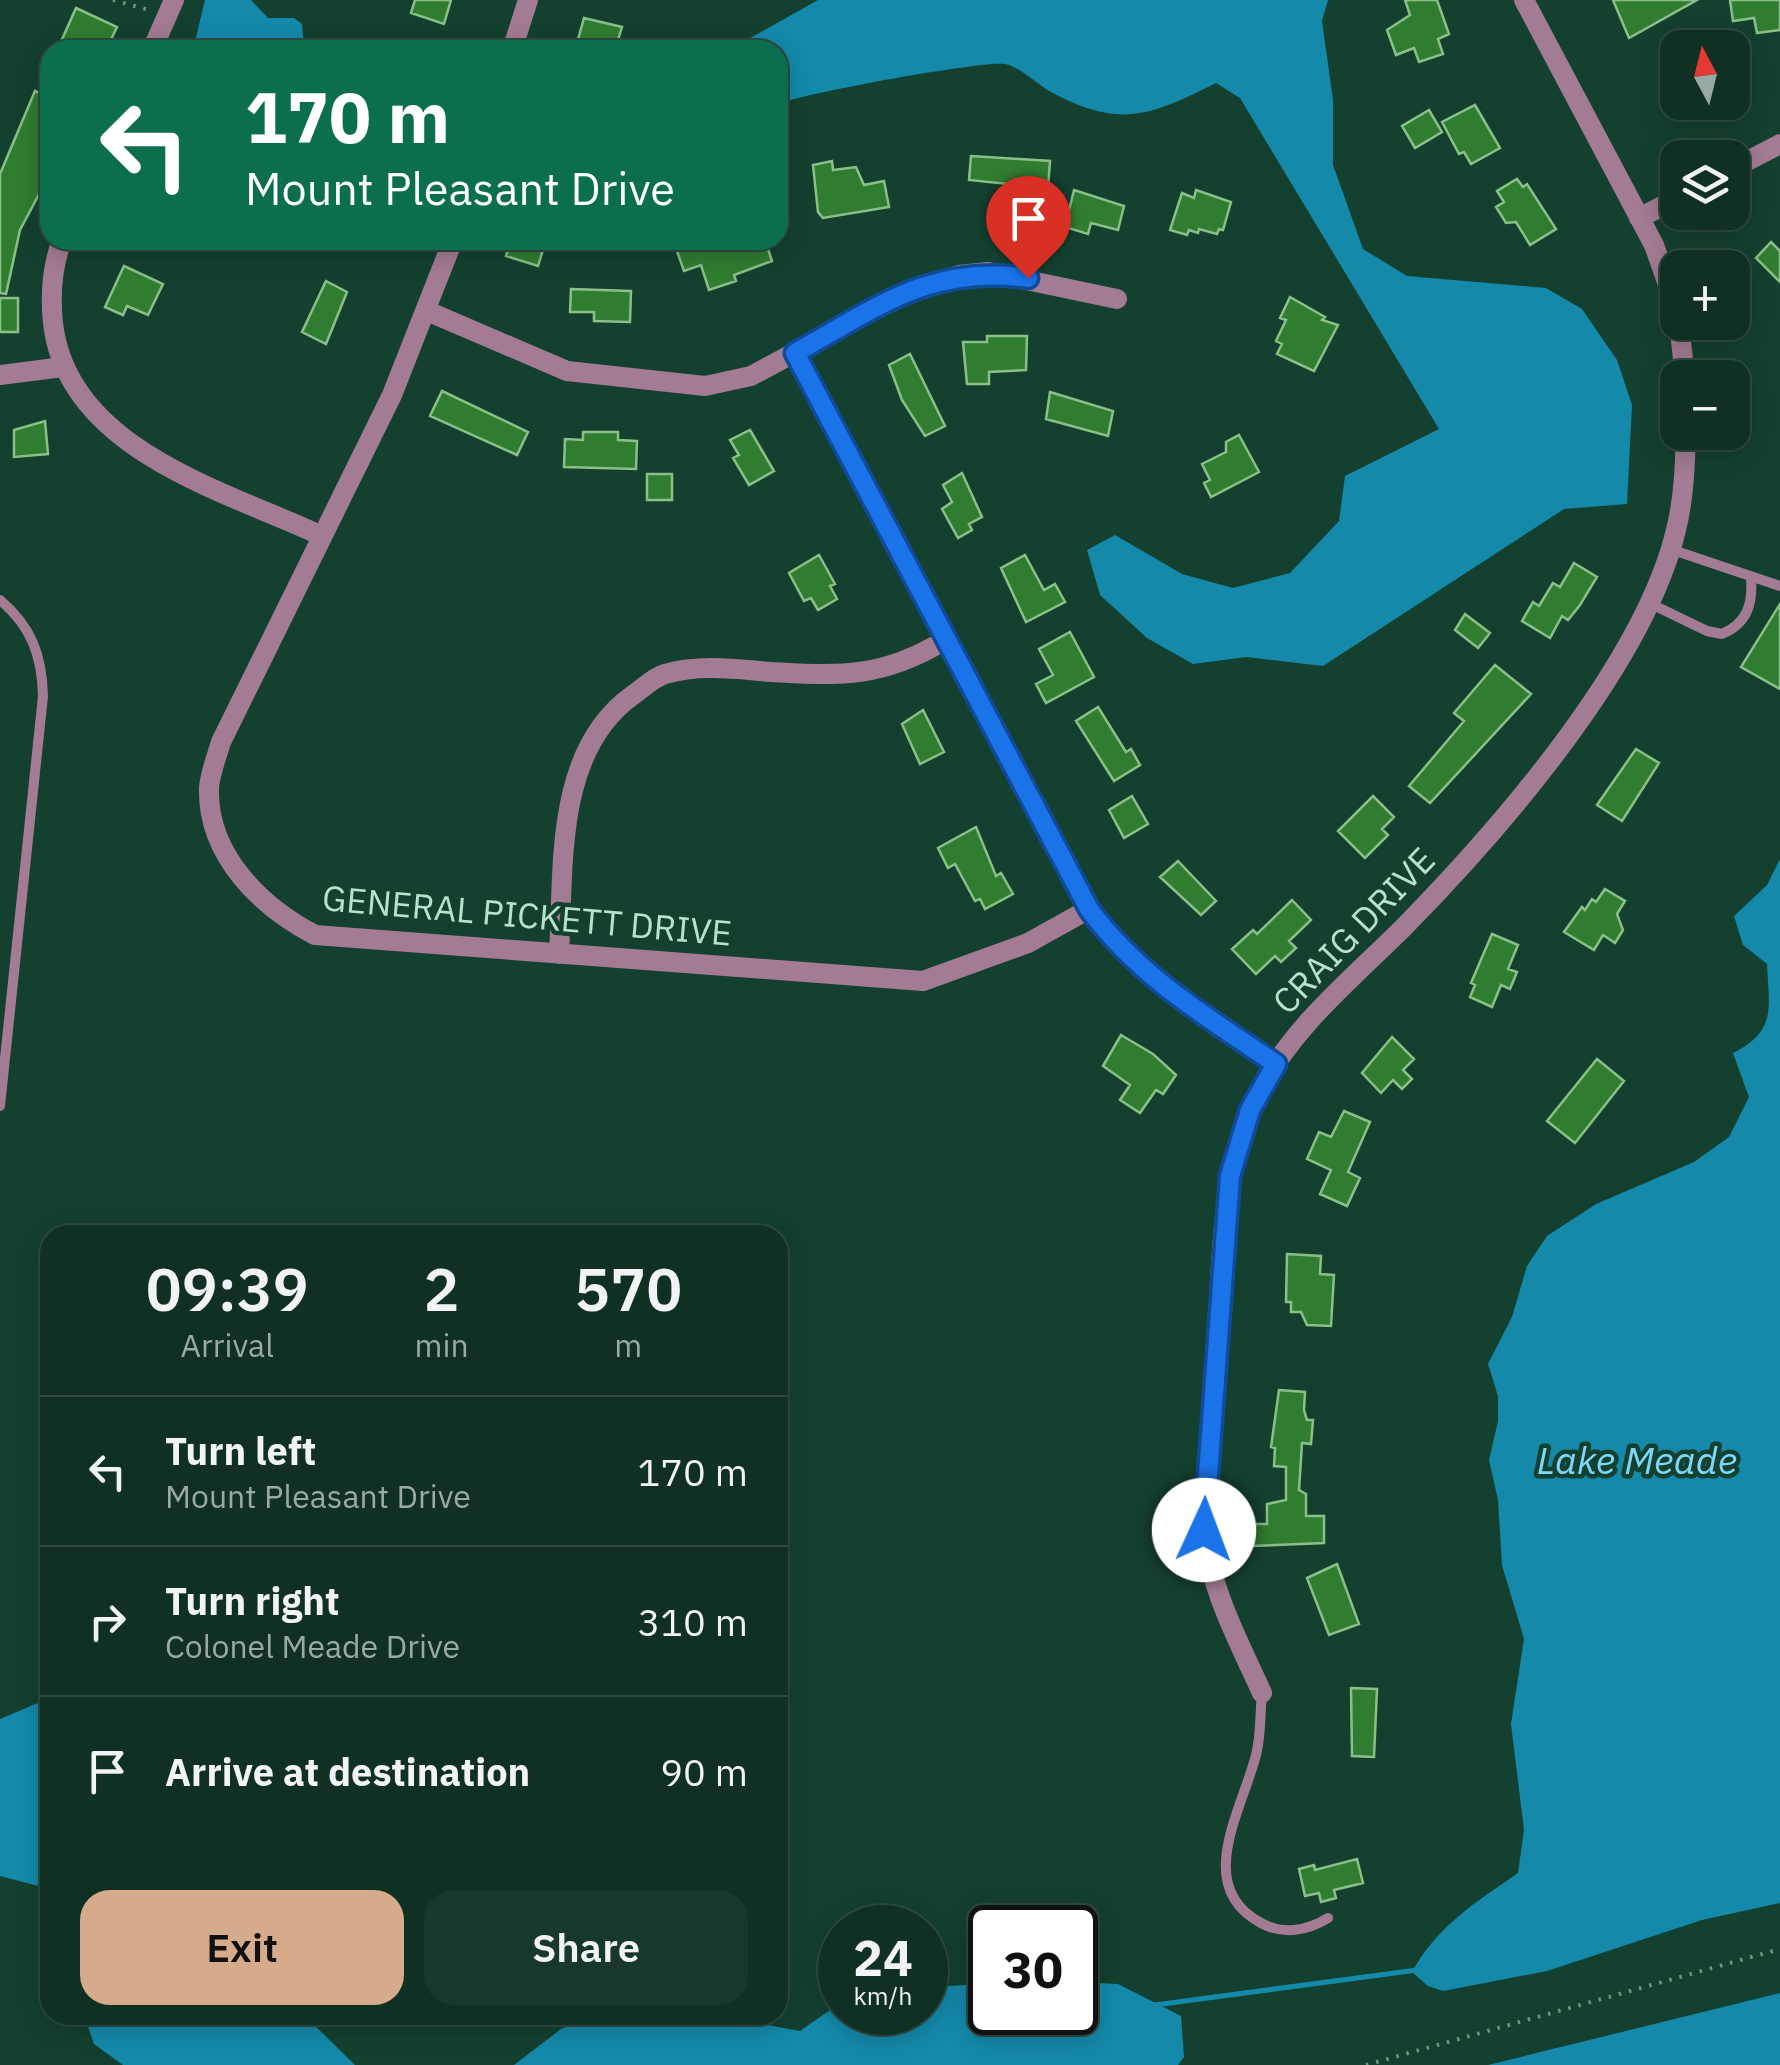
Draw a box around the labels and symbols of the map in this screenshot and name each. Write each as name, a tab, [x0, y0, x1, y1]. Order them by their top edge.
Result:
north arrow	[1660, 30, 1750, 120]
pin	[986, 176, 1071, 279]
street label: CRAIG DRIVE	[1262, 837, 1444, 1024]
street label: GENERAL PICKETT DRIVE	[320, 874, 734, 956]
water label: Lake Meade	[1537, 1435, 1737, 1484]
position arrow	[1152, 1478, 1256, 1582]
speed limit sign: 30	[968, 1905, 1098, 2035]

